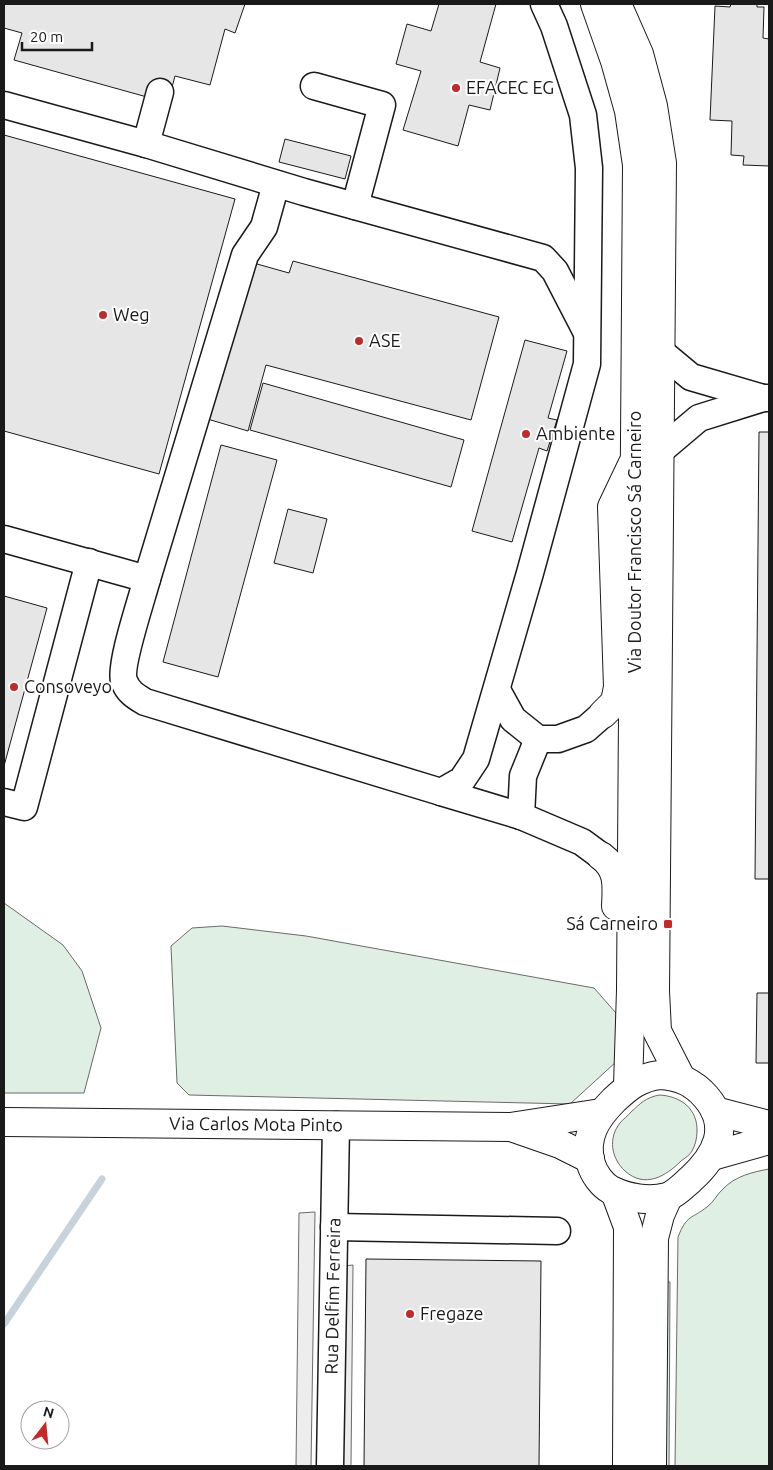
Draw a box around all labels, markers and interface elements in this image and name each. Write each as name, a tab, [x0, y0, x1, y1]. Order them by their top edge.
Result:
scale bar	[22, 20, 92, 52]
text: 20 m	[30, 28, 63, 45]
place label: EFACEC EG	[466, 77, 554, 97]
marker: EFACEC EG	[450, 82, 462, 94]
place label: Weg	[113, 304, 150, 324]
marker: Weg	[97, 309, 109, 321]
place label: ASE	[369, 330, 401, 350]
marker: ASE	[353, 335, 365, 347]
street label: Via Doutor Francisco Sá Carneiro	[624, 411, 644, 673]
place label: Ambiente	[536, 423, 615, 443]
marker: Ambiente	[520, 428, 532, 440]
place label: Consoveyo	[24, 676, 112, 696]
marker: Consoveyo	[8, 681, 20, 693]
place label: Sá Carneiro	[566, 913, 658, 933]
marker: Sá Carneiro	[662, 918, 674, 930]
street label: Via Carlos Mota Pinto	[169, 1113, 343, 1134]
street label: Rua Delfim Ferreira	[321, 1218, 343, 1374]
place label: Fregaze	[420, 1303, 484, 1323]
marker: Fregaze	[404, 1308, 416, 1320]
north arrow	[20, 1400, 70, 1450]
text: N	[41, 1403, 56, 1422]

